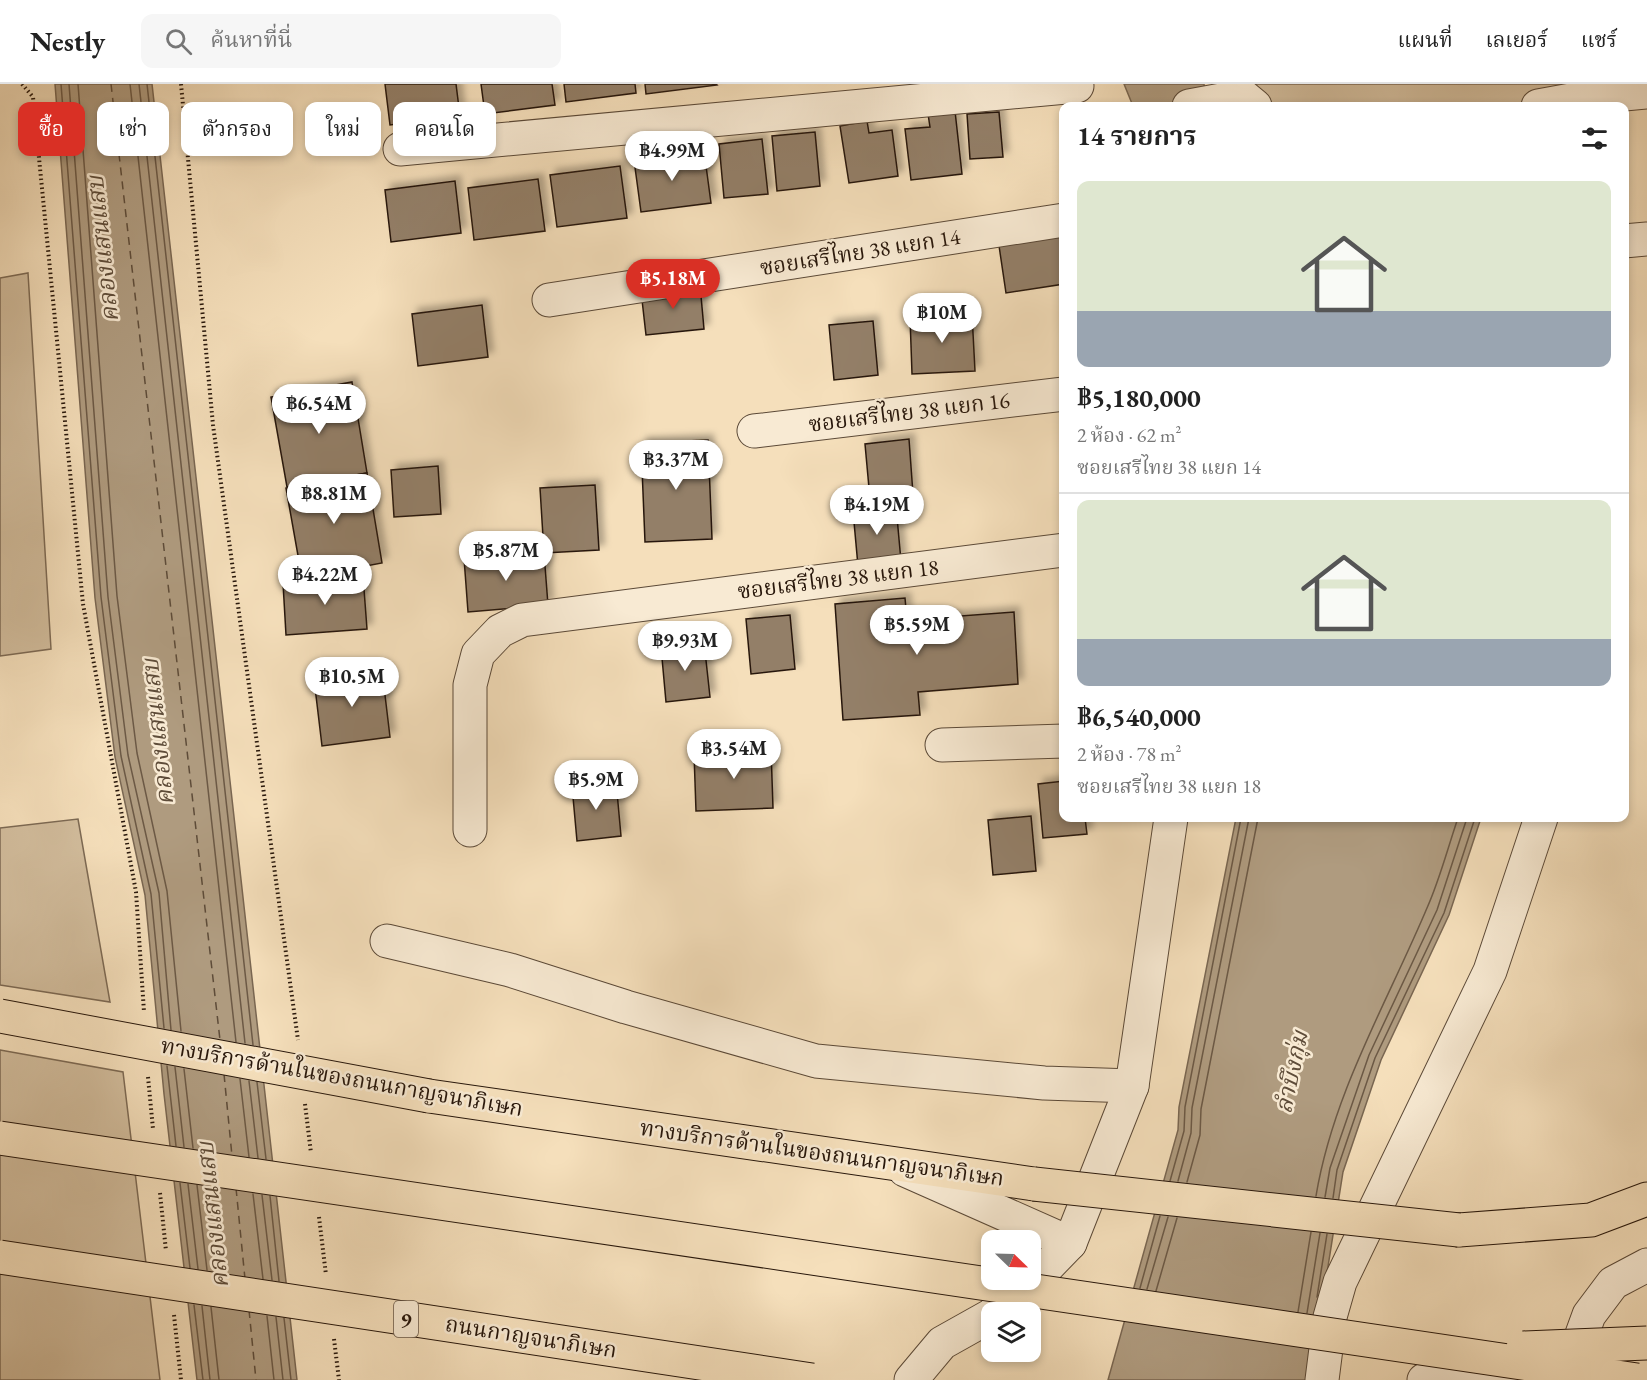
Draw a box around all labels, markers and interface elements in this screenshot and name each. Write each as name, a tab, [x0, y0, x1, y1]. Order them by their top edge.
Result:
search box	[141, 14, 561, 68]
text: Nestly	[30, 23, 105, 59]
icon: search	[162, 25, 195, 58]
text: ค้นหาที่นี่	[210, 25, 292, 54]
text: แผนที่	[1398, 26, 1453, 53]
text: เลเยอร์	[1486, 26, 1548, 53]
text: แชร์	[1581, 26, 1617, 53]
chip: ซื้อ	[18, 102, 85, 156]
chip: เช่า	[97, 102, 169, 156]
chip: ตัวกรอง	[181, 102, 293, 156]
chip: ใหม่	[305, 102, 381, 156]
chip: คอนโด	[393, 102, 496, 156]
text: 14 รายการ	[1077, 119, 1196, 153]
icon: filters	[1578, 122, 1611, 155]
pin: ฿4.99M	[623, 131, 721, 182]
text: ฿4.99M	[639, 137, 705, 163]
water label: คลองแสนแสบ	[79, 172, 125, 324]
icon: home	[1290, 220, 1398, 328]
street label: ซอยเสรีไทย 38 แยก 14	[758, 222, 963, 282]
pin: ฿5.18M	[624, 259, 722, 310]
text: ฿5.18M	[640, 265, 706, 291]
pin: ฿10M	[906, 293, 978, 344]
text: ฿10M	[917, 299, 967, 325]
text: ฿5,180,000	[1077, 381, 1201, 415]
pin: ฿6.54M	[270, 384, 368, 435]
street label: ซอยเสรีไทย 38 แยก 16	[807, 385, 1012, 439]
text: ฿6.54M	[286, 390, 352, 416]
text: 2 ห้อง · 62 m²	[1077, 422, 1182, 448]
pin: ฿3.37M	[627, 440, 725, 491]
text: ฿3.37M	[643, 446, 709, 472]
text: ซอยเสรีไทย 38 แยก 14	[1077, 454, 1261, 480]
pin: ฿8.81M	[285, 474, 383, 525]
text: ฿8.81M	[301, 480, 367, 506]
pin: ฿4.19M	[828, 485, 926, 536]
text: ฿4.19M	[844, 491, 910, 517]
pin: ฿5.87M	[457, 531, 555, 582]
text: ฿5.87M	[473, 537, 539, 563]
icon: home	[1290, 539, 1398, 647]
street label: ซอยเสรีไทย 38 แยก 18	[736, 552, 940, 606]
pin: ฿4.22M	[276, 555, 374, 606]
text: ฿4.22M	[292, 561, 358, 587]
pin: ฿5.59M	[868, 605, 966, 656]
text: ฿5.59M	[884, 611, 950, 637]
pin: ฿9.93M	[636, 621, 734, 672]
text: ฿9.93M	[652, 627, 718, 653]
water label: คลองแสนแสบ	[134, 655, 180, 807]
pin: ฿10.5M	[303, 657, 401, 708]
text: ฿10.5M	[319, 663, 385, 689]
text: ฿6,540,000	[1077, 700, 1201, 734]
pin: ฿3.54M	[685, 729, 783, 780]
text: ฿3.54M	[701, 735, 767, 761]
text: 2 ห้อง · 78 m²	[1077, 741, 1182, 767]
pin: ฿5.9M	[554, 760, 638, 811]
text: ฿5.9M	[568, 766, 624, 792]
text: ซอยเสรีไทย 38 แยก 18	[1077, 773, 1261, 799]
water label: ลำบึงกุ่ม	[1267, 1027, 1316, 1116]
street label: ทางบริการด้านในของถนนกาญจนาภิเษก	[159, 1031, 525, 1123]
street label: ทางบริการด้านในของถนนกาญจนาภิเษก	[638, 1113, 1006, 1193]
water label: คลองแสนแสบ	[189, 1138, 235, 1290]
north arrow	[981, 1230, 1041, 1290]
map controls	[981, 1230, 1041, 1362]
road number: 9	[394, 1301, 418, 1337]
button: layers	[981, 1302, 1041, 1362]
street label: ถนนกาญจนาภิเษก	[443, 1309, 619, 1365]

